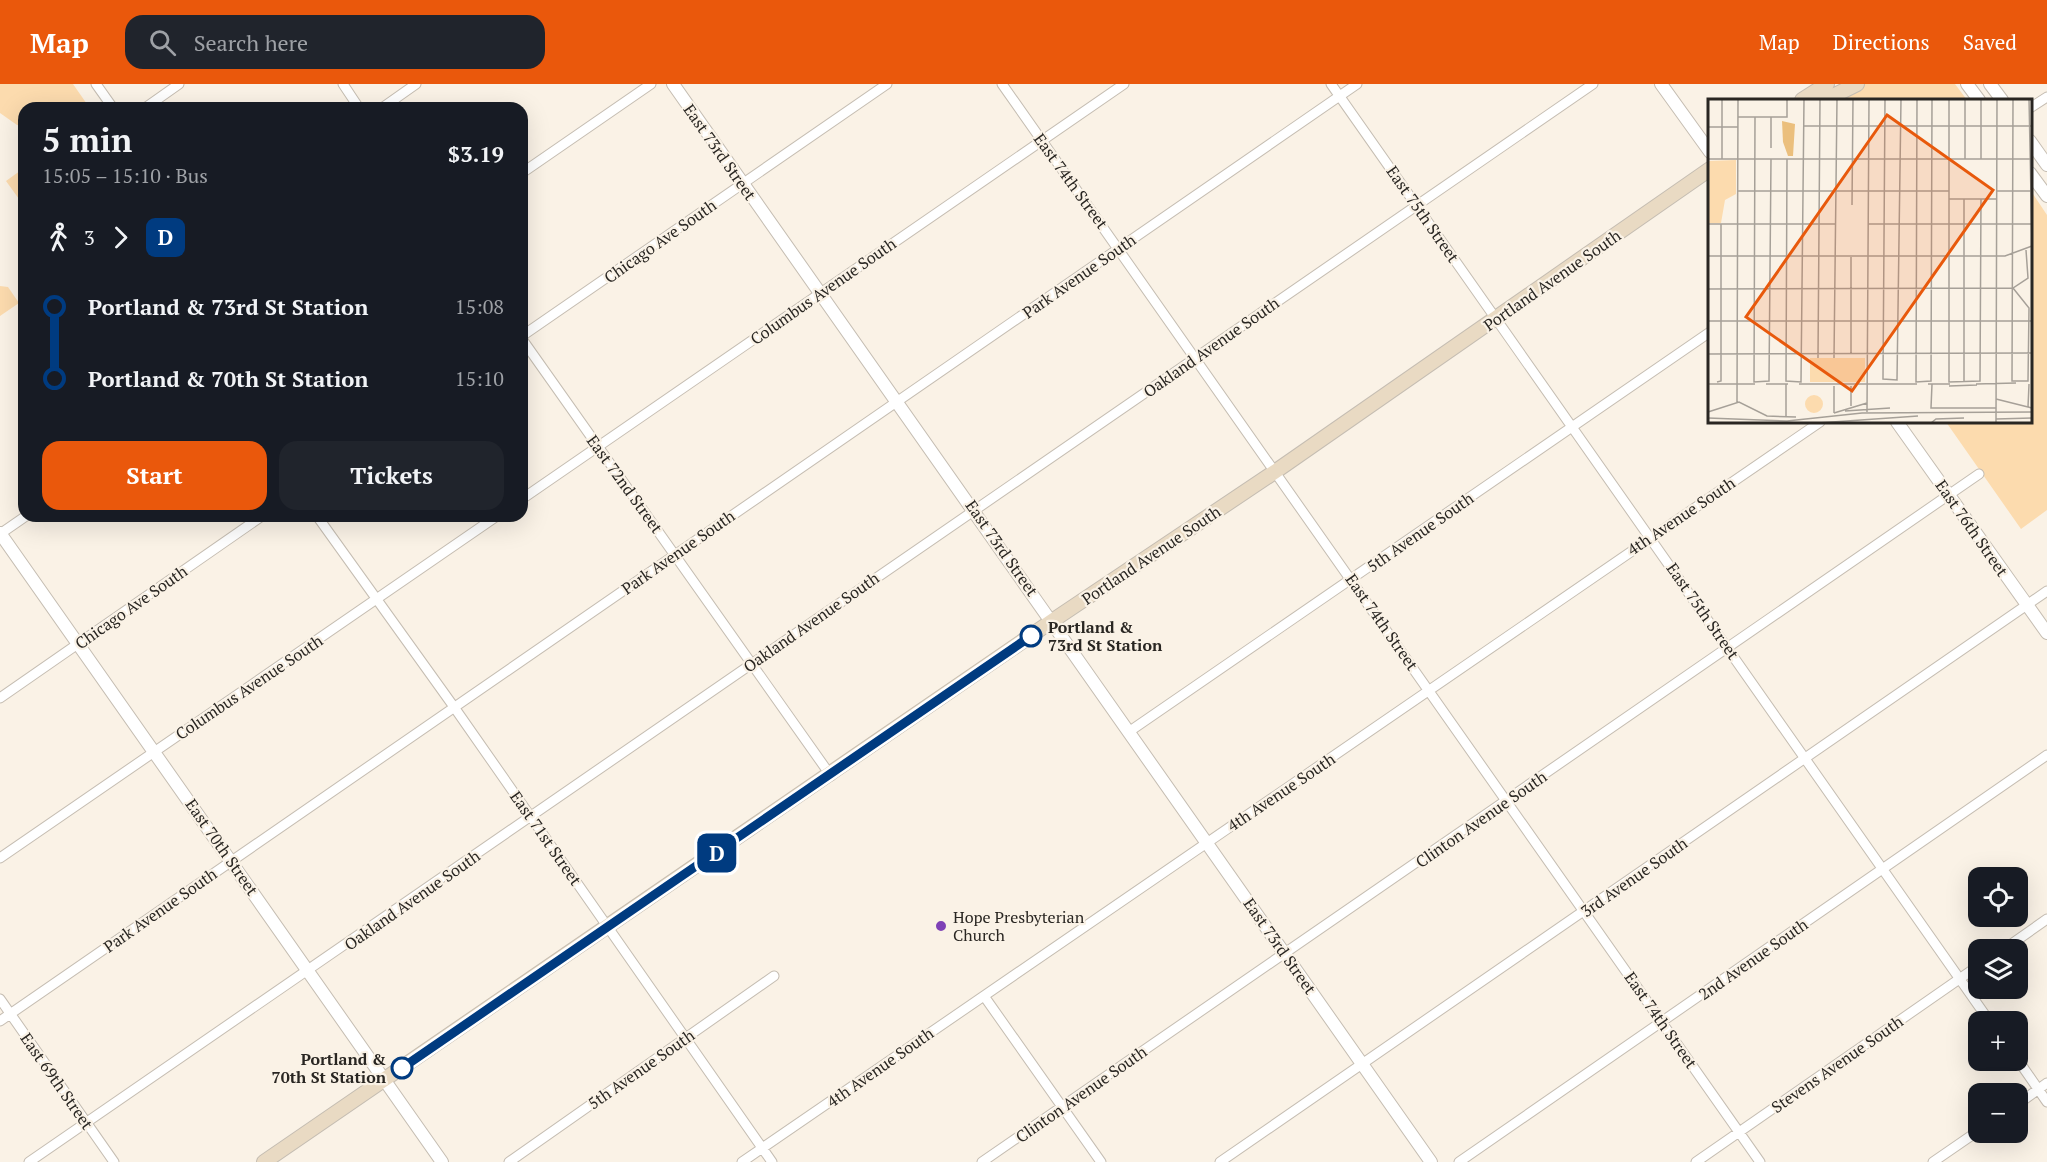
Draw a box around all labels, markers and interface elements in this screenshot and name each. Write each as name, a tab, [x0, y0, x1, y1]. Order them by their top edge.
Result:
search box	[125, 15, 545, 69]
text: Map	[30, 24, 89, 61]
icon: search	[146, 26, 179, 59]
text: Search here	[194, 28, 308, 57]
text: Map	[1759, 28, 1800, 56]
text: Directions	[1833, 28, 1930, 56]
text: Saved	[1963, 28, 2017, 56]
street label: East 73rd Street	[679, 99, 761, 205]
inset map	[1708, 99, 2032, 423]
text: 5 min	[42, 118, 132, 161]
street label: East 74th Street	[1029, 129, 1113, 233]
text: $3.19	[448, 139, 504, 168]
street label: East 75th Street	[1382, 161, 1464, 267]
text: 15:05 – 15:10 · Bus	[42, 162, 208, 189]
street label: Chicago Ave South	[599, 194, 721, 288]
icon: walk	[42, 221, 75, 254]
icon: forward	[104, 221, 137, 254]
text: D	[158, 223, 173, 251]
text: 3	[84, 224, 95, 251]
street label: Portland Avenue South	[1479, 224, 1626, 336]
street label: Park Avenue South	[1018, 228, 1141, 323]
street label: Columbus Avenue South	[746, 232, 901, 350]
street label: Oakland Avenue South	[1139, 291, 1284, 402]
text: Portland & 73rd St Station	[88, 292, 368, 321]
text: 15:08	[455, 293, 504, 320]
text: Portland & 70th St Station	[88, 364, 369, 393]
text: 15:10	[455, 365, 504, 392]
street label: East 72nd Street	[582, 431, 668, 538]
button: Start	[42, 441, 267, 510]
button: Tickets	[279, 441, 504, 510]
street label: 4th Avenue South	[1623, 471, 1740, 560]
street label: East 76th Street	[1931, 475, 2013, 581]
street label: 5th Avenue South	[1362, 487, 1478, 577]
street label: East 73rd Street	[961, 495, 1043, 601]
street label: Portland Avenue South	[1077, 500, 1225, 610]
street label: Park Avenue South	[617, 504, 740, 599]
street label: East 75th Street	[1662, 558, 1744, 664]
street label: Chicago Ave South	[70, 560, 192, 654]
street label: Oakland Avenue South	[739, 566, 884, 677]
street label: East 74th Street	[1341, 569, 1423, 675]
place label: Portland & 73rd St Station	[1048, 616, 1163, 656]
marker: Portland & 73rd St Station	[1020, 625, 1042, 647]
street label: Columbus Avenue South	[171, 629, 327, 745]
street label: 4th Avenue South	[1223, 747, 1340, 836]
street label: Clinton Avenue South	[1411, 765, 1552, 873]
street label: East 71st Street	[505, 786, 587, 890]
street label: East 70th Street	[181, 794, 263, 900]
street label: 3rd Avenue South	[1576, 832, 1692, 922]
line badge: D	[698, 834, 736, 872]
text: D	[709, 839, 725, 867]
street label: Oakland Avenue South	[340, 844, 485, 955]
street label: Park Avenue South	[99, 862, 222, 957]
map controls	[1968, 867, 2028, 1143]
button: locate	[1968, 867, 2028, 927]
street label: East 73rd Street	[1239, 893, 1321, 999]
place label: Hope Presbyterian Church	[953, 906, 1085, 946]
street label: 2nd Avenue South	[1694, 913, 1813, 1005]
marker: Hope Presbyterian Church	[934, 919, 948, 933]
button: layers	[1968, 939, 2028, 999]
street label: East 74th Street	[1620, 967, 1702, 1073]
street label: Stevens Avenue South	[1767, 1010, 1908, 1118]
button: +	[1968, 1011, 2028, 1071]
street label: 4th Avenue South	[822, 1022, 938, 1112]
street label: 5th Avenue South	[583, 1024, 699, 1114]
street label: East 69th Street	[16, 1028, 98, 1134]
street label: Clinton Avenue South	[1011, 1040, 1152, 1148]
place label: Portland & 70th St Station	[272, 1048, 387, 1088]
marker: Portland & 70th St Station	[391, 1057, 413, 1079]
button: −	[1968, 1083, 2028, 1143]

